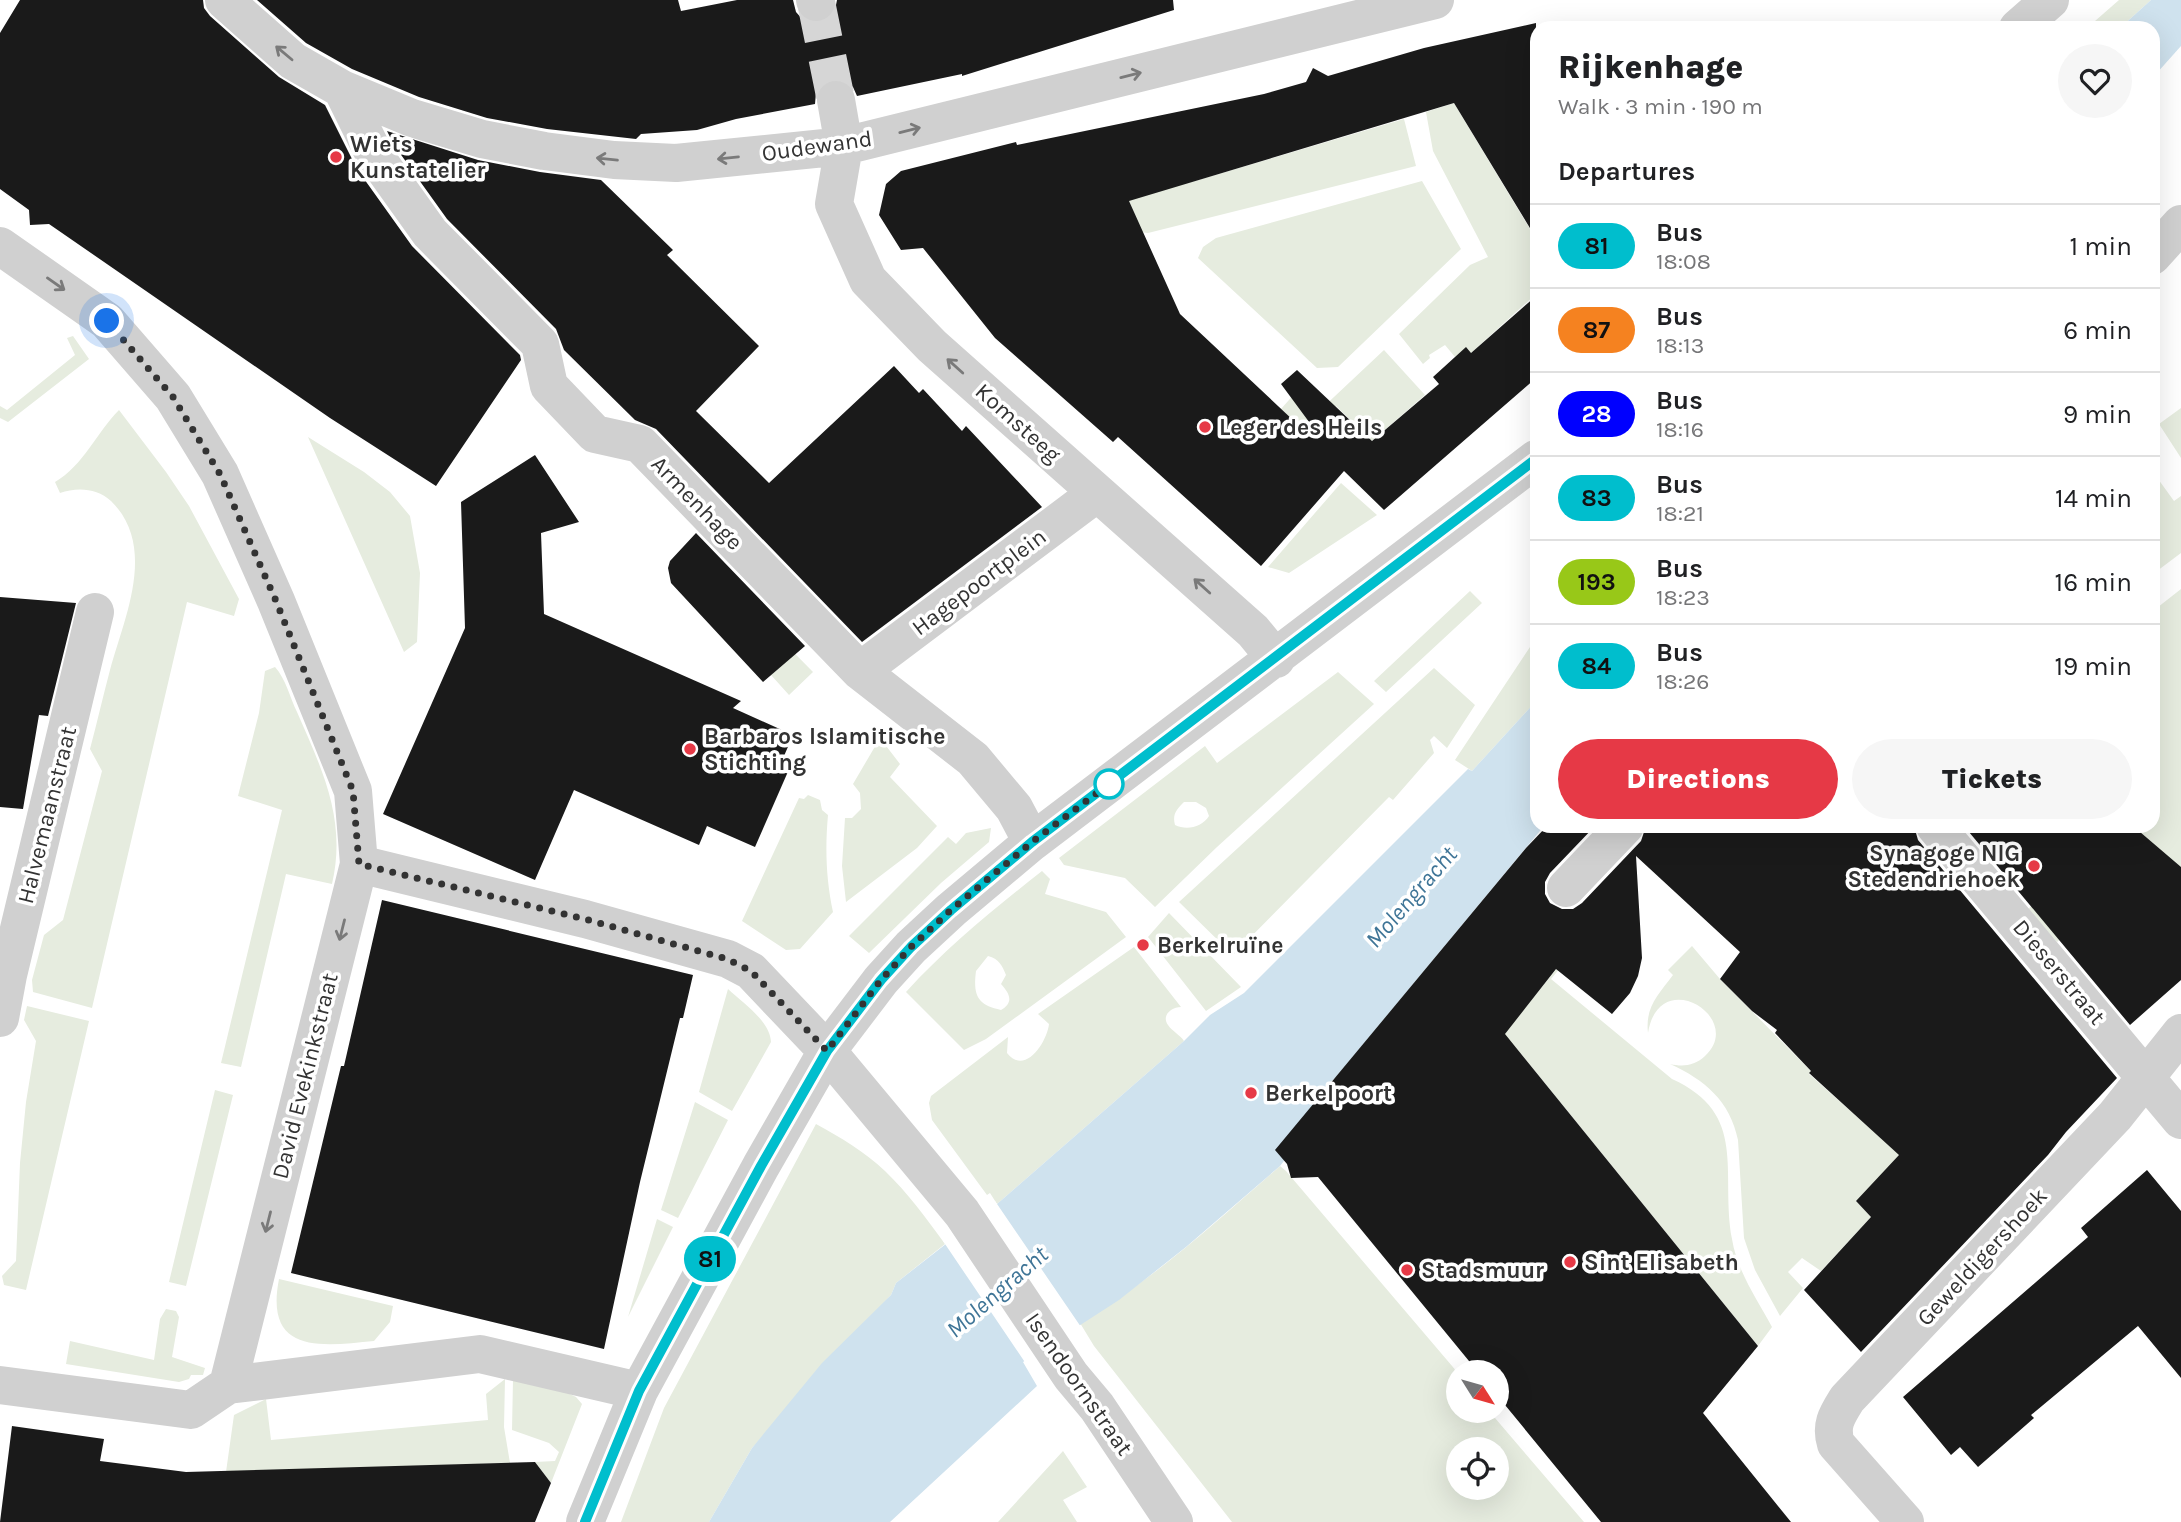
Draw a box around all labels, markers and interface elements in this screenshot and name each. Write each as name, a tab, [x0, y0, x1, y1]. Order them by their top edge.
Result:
button: heart	[2058, 44, 2132, 118]
one-way arrow	[275, 45, 293, 61]
text: Rijkenhage	[1558, 48, 1743, 86]
one-way arrow	[1119, 68, 1142, 81]
text: Walk · 3 min · 190 m	[1558, 93, 1763, 120]
one-way arrow	[899, 123, 921, 136]
street label: Oudewand	[760, 125, 874, 167]
place label: Wiets Kunstatelier	[350, 131, 485, 184]
marker: Wiets Kunstatelier	[328, 149, 344, 165]
one-way arrow	[597, 152, 619, 165]
one-way arrow	[717, 152, 739, 165]
text: Departures	[1558, 156, 1695, 187]
text: Bus	[1656, 217, 1703, 248]
text: 1 min	[2069, 231, 2132, 262]
text: 81	[1584, 232, 1609, 260]
text: 18:08	[1656, 248, 1711, 275]
one-way arrow	[46, 277, 65, 292]
text: Bus	[1656, 301, 1703, 332]
your location	[89, 303, 124, 338]
text: 6 min	[2063, 315, 2132, 346]
text: 87	[1583, 316, 1610, 344]
text: 18:13	[1656, 332, 1704, 359]
one-way arrow	[946, 358, 964, 374]
street label: Komsteeg	[970, 378, 1066, 468]
text: Bus	[1656, 385, 1703, 416]
text: 9 min	[2063, 399, 2132, 430]
text: 28	[1581, 400, 1612, 428]
place label: Leger des Heils	[1219, 414, 1382, 441]
text: 18:16	[1656, 416, 1704, 443]
marker: Leger des Heils	[1197, 419, 1213, 435]
street label: Armenhage	[646, 450, 748, 556]
text: Bus	[1656, 469, 1703, 500]
text: 14 min	[2055, 483, 2132, 514]
text: 83	[1581, 484, 1612, 512]
text: 18:21	[1656, 500, 1704, 527]
street label: Hagepoortplein	[907, 523, 1051, 641]
text: Bus	[1656, 553, 1703, 584]
text: 16 min	[2055, 567, 2132, 598]
text: 193	[1577, 568, 1616, 596]
one-way arrow	[1194, 577, 1211, 594]
text: 18:23	[1656, 584, 1710, 611]
text: Bus	[1656, 637, 1703, 668]
text: 19 min	[2054, 651, 2132, 682]
text: 84	[1582, 652, 1611, 680]
text: 18:26	[1656, 668, 1710, 695]
street label: Halvemaanstraat	[12, 723, 82, 906]
place label: Barbaros Islamitische Stichting	[704, 723, 945, 776]
button: Directions	[1558, 739, 1838, 819]
button: Tickets	[1852, 739, 2132, 819]
marker: Barbaros Islamitische Stichting	[682, 741, 698, 757]
unlabelled marker	[1094, 769, 1124, 799]
water label: Molengracht	[1359, 840, 1463, 953]
place label: Synagoge NIG Stedendriehoek	[1847, 840, 2020, 893]
marker: Synagoge NIG Stedendriehoek	[2026, 858, 2042, 874]
street label: Dieserstraat	[2007, 914, 2111, 1030]
one-way arrow	[335, 918, 348, 941]
place label: Berkelruïne	[1157, 932, 1283, 959]
marker: Berkelruïne	[1135, 937, 1151, 953]
street label: David Evekinkstraat	[266, 970, 344, 1182]
place label: Berkelpoort	[1265, 1080, 1392, 1107]
marker: Berkelpoort	[1243, 1085, 1259, 1101]
street label: Geweldigershoek	[1911, 1183, 2053, 1331]
one-way arrow	[261, 1210, 274, 1233]
line badge: 81	[678, 1236, 742, 1282]
water label: Molengracht	[941, 1240, 1054, 1344]
text: 81	[698, 1245, 722, 1273]
place label: Sint Elisabeth	[1584, 1249, 1739, 1276]
marker: Sint Elisabeth	[1562, 1254, 1578, 1270]
place label: Stadsmuur	[1421, 1257, 1544, 1284]
marker: Stadsmuur	[1399, 1262, 1415, 1278]
street label: Isendoornstraat	[1020, 1307, 1138, 1461]
north arrow	[1446, 1360, 1508, 1423]
map controls	[1446, 1360, 1509, 1500]
button: locate	[1446, 1437, 1509, 1500]

